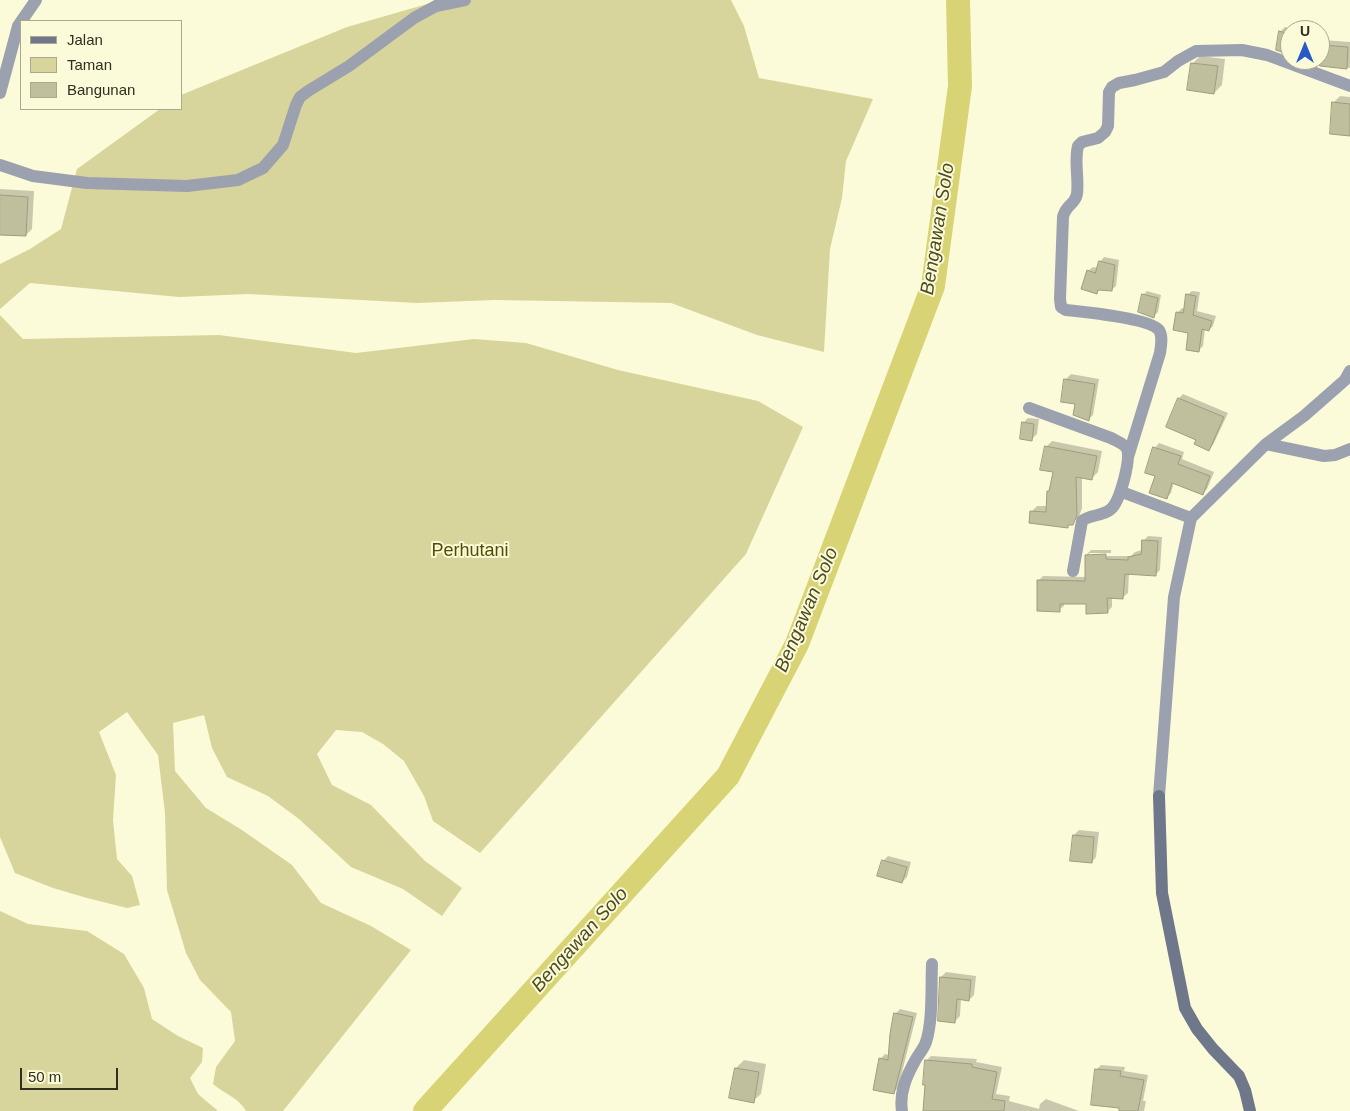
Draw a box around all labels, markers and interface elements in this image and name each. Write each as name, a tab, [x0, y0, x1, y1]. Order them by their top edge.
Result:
legend	[20, 20, 182, 110]
north arrow	[1280, 20, 1330, 70]
text: U	[1300, 23, 1310, 39]
text: Jalan	[67, 31, 103, 48]
text: Taman	[67, 56, 112, 73]
text: Bangunan	[67, 81, 135, 98]
water label: Bengawan Solo	[916, 161, 960, 297]
park label: Perhutani	[431, 540, 509, 562]
water label: Bengawan Solo	[771, 544, 843, 676]
water label: Bengawan Solo	[527, 883, 633, 997]
scale bar	[22, 1058, 120, 1090]
text: 50 m	[28, 1068, 61, 1085]

